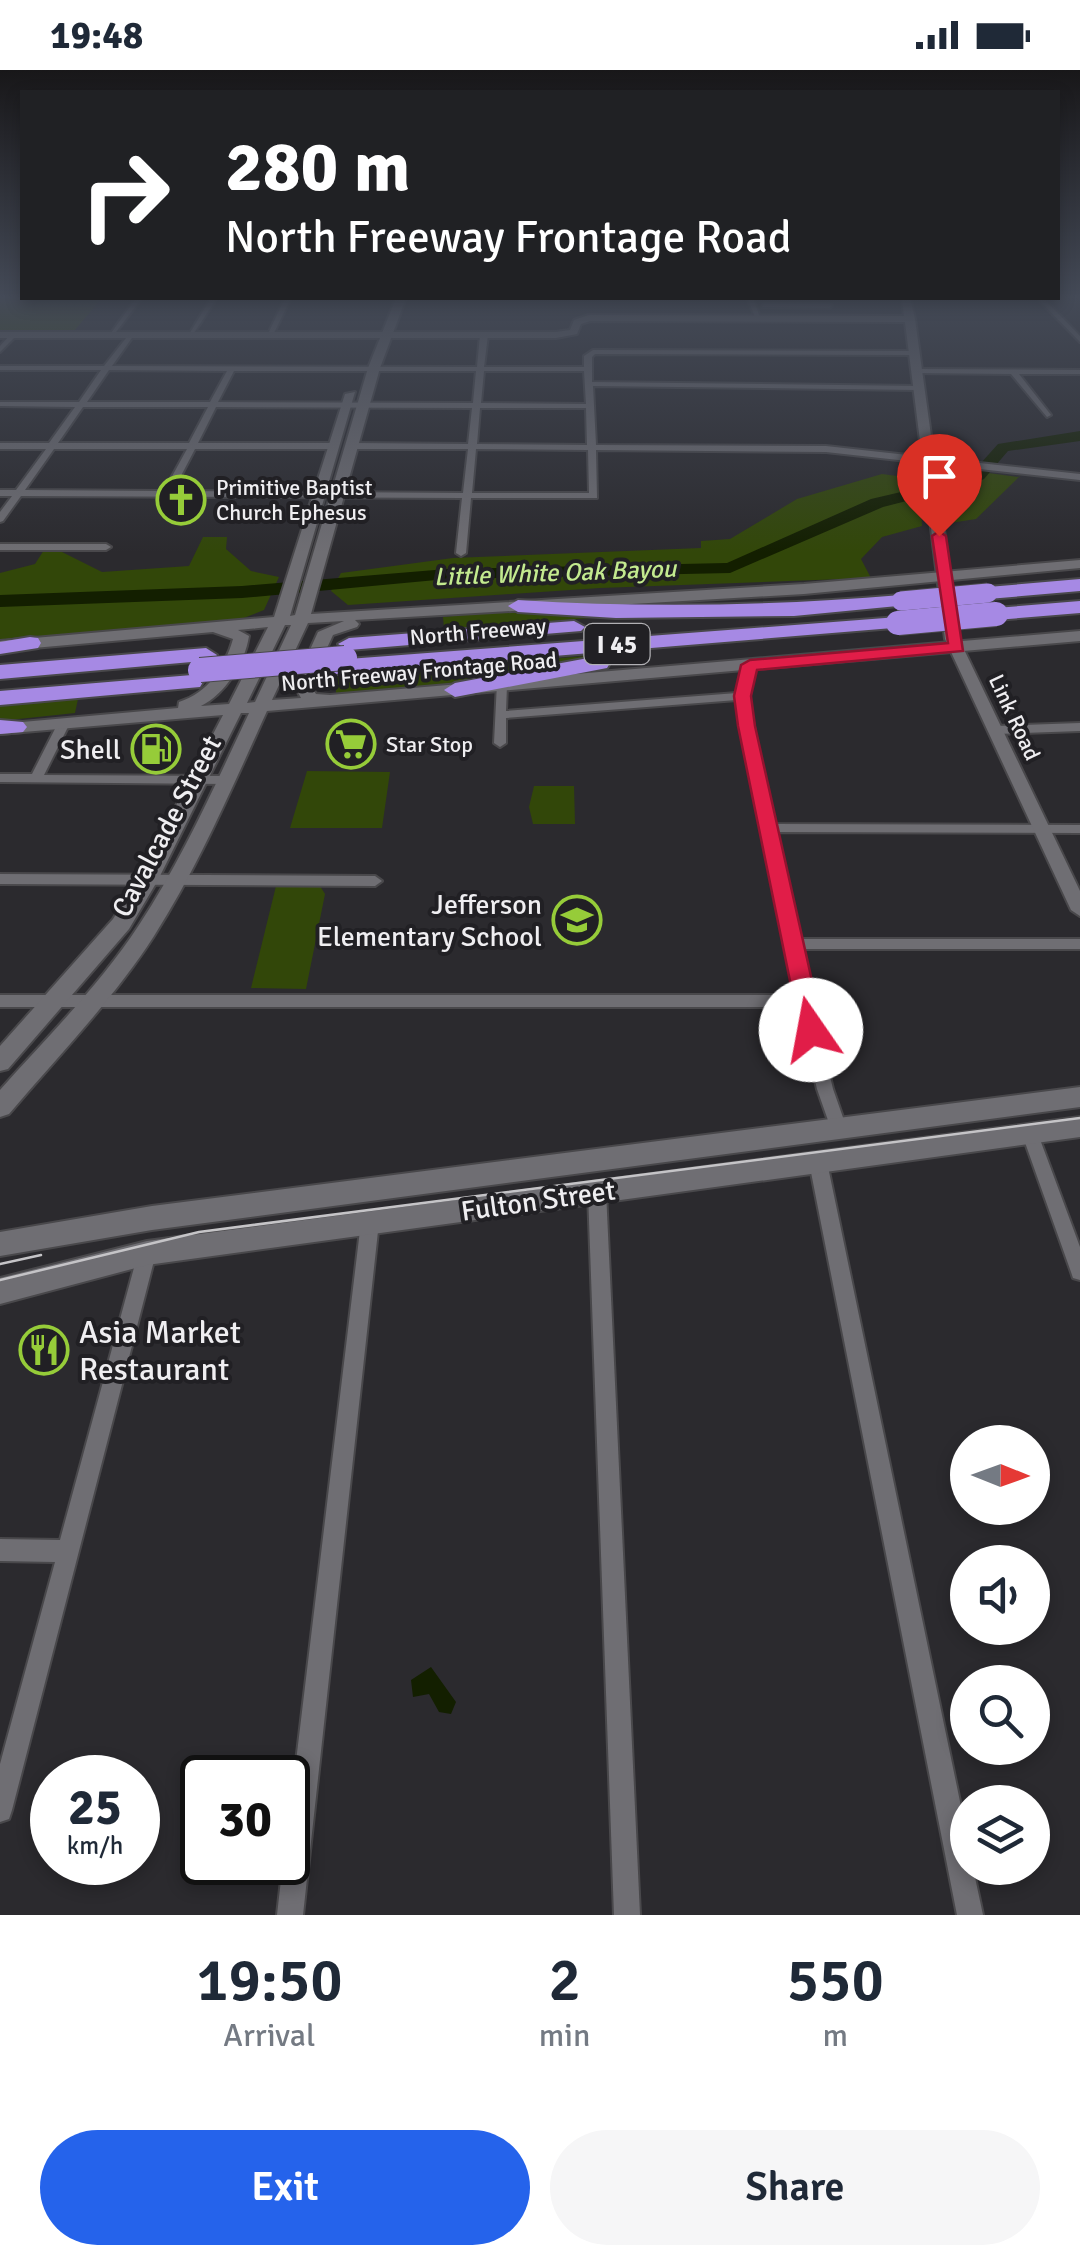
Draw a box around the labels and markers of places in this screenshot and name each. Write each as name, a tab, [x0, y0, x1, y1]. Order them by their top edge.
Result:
pin	[897, 434, 982, 537]
church icon: Primitive Baptist Church Ephesus	[155, 474, 207, 526]
place label: Primitive Baptist Church Ephesus	[216, 474, 373, 526]
supermarket icon: Star Stop	[325, 718, 377, 770]
fuel station icon: Shell	[130, 723, 182, 775]
place label: Star Stop	[386, 731, 473, 758]
place label: Shell	[60, 733, 121, 767]
place label: Jefferson Elementary School	[317, 888, 542, 954]
school or university icon: Jefferson Elementary School	[551, 894, 603, 946]
place label: Asia Market Restaurant	[79, 1313, 241, 1389]
restaurant icon: Asia Market Restaurant	[18, 1324, 70, 1376]

